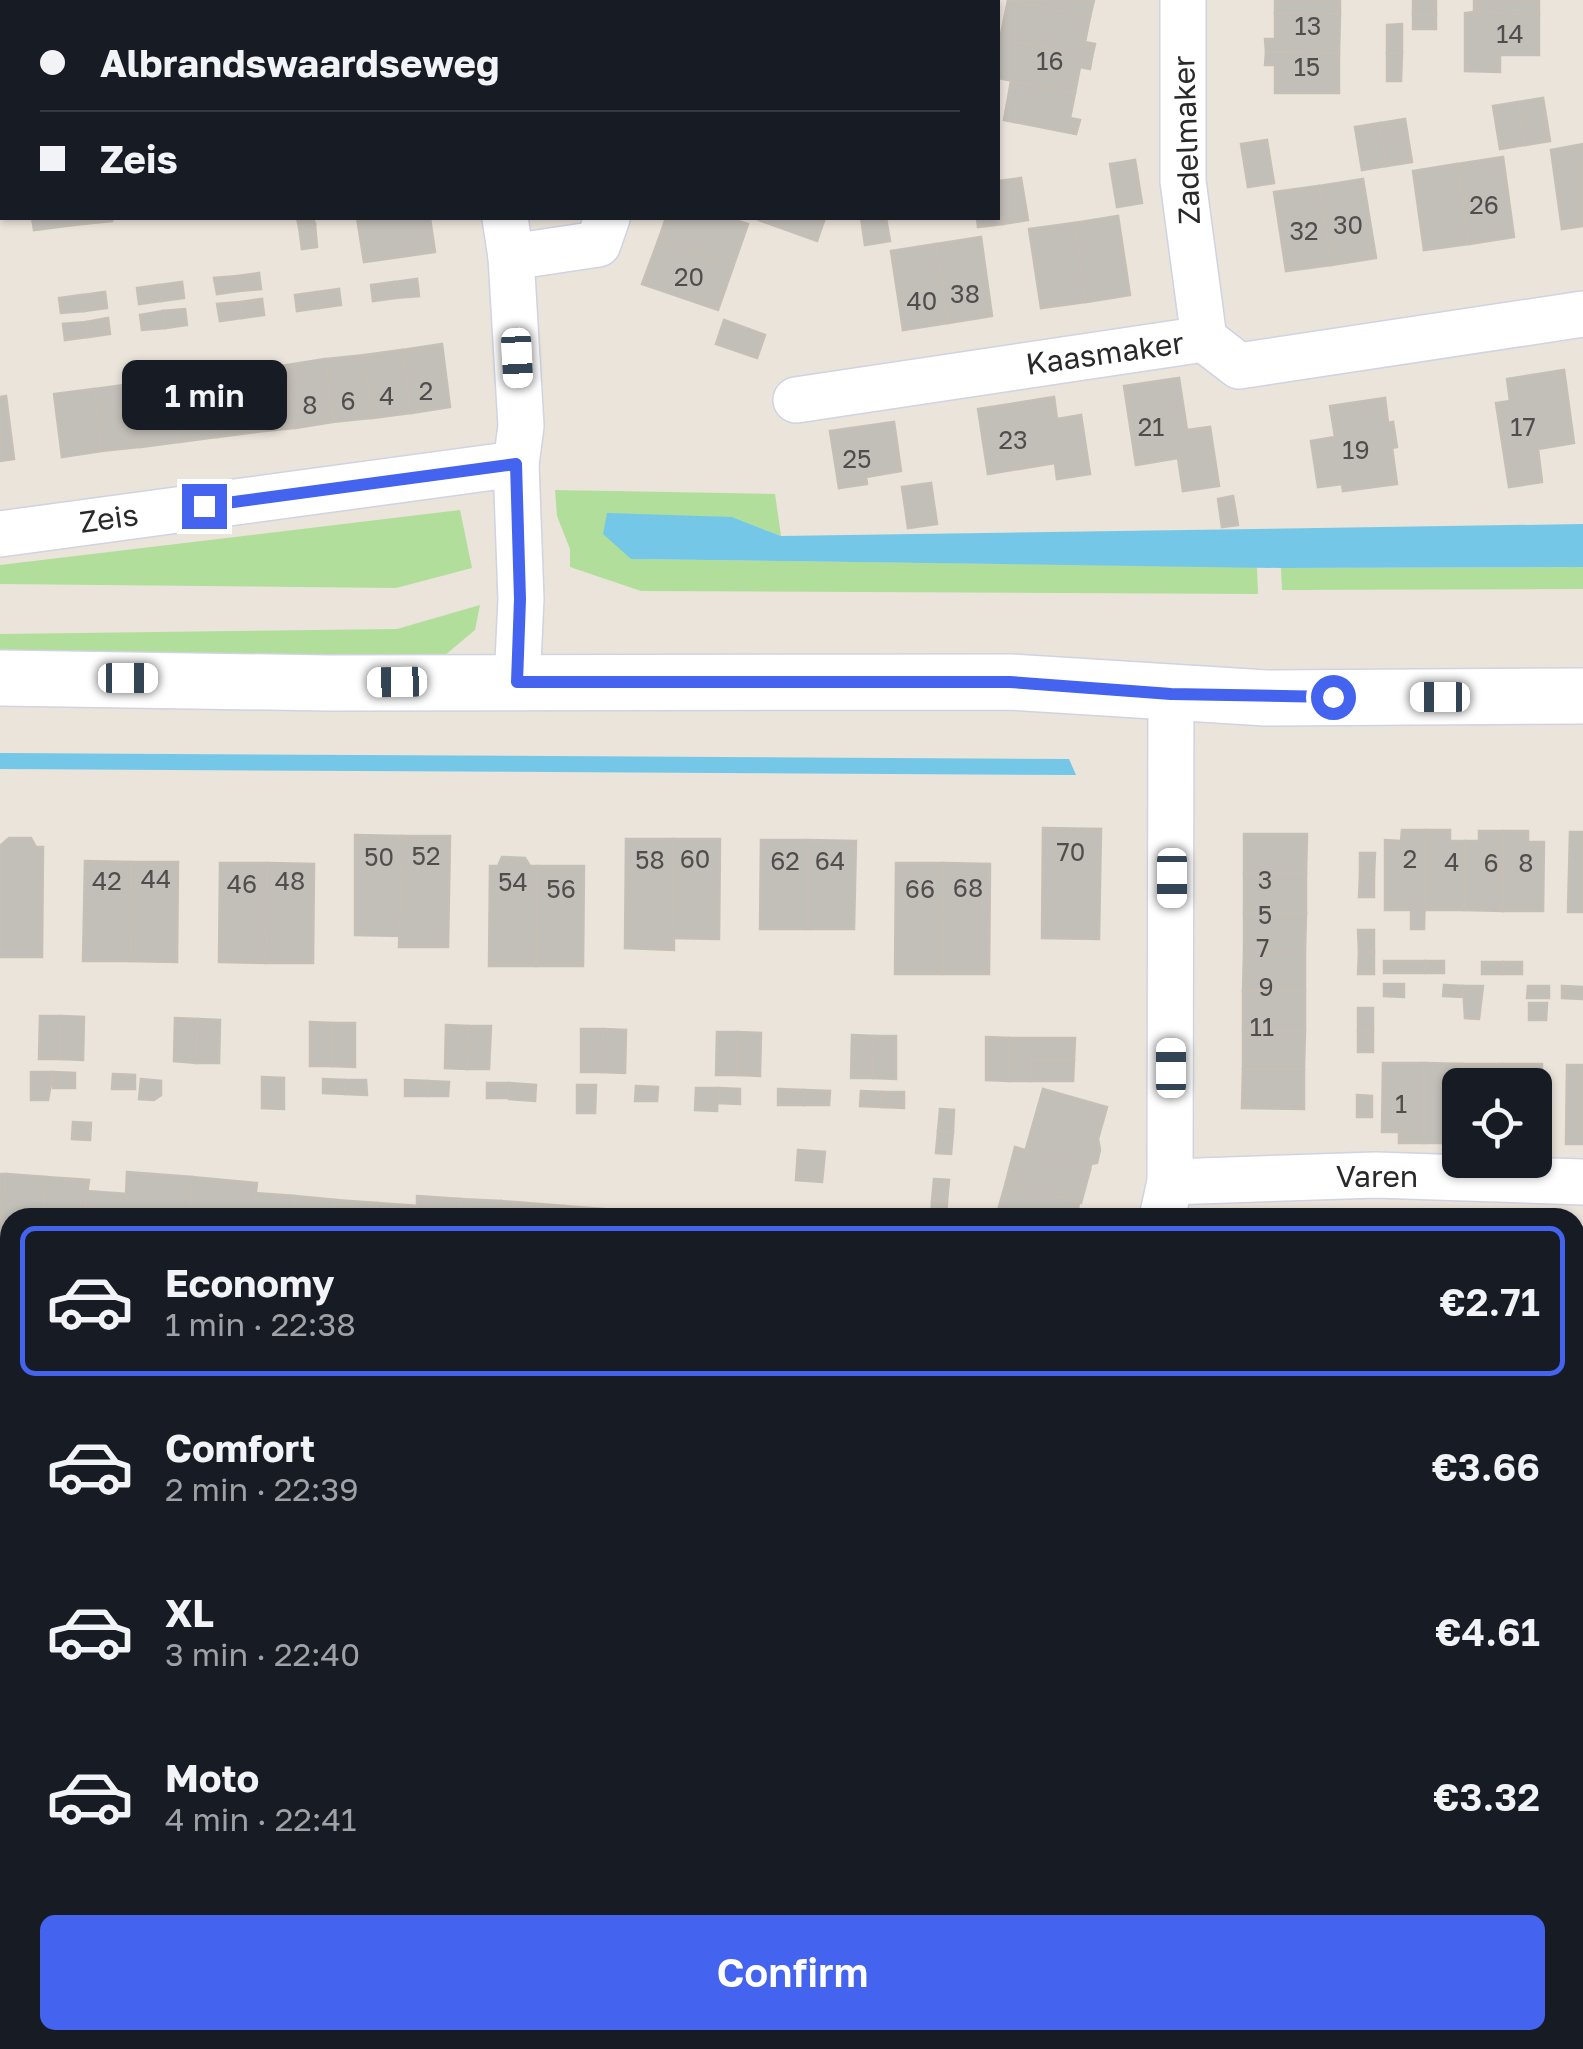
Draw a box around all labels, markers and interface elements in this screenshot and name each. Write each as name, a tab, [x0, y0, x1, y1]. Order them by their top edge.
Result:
house number: 13	[1295, 10, 1321, 41]
house number: 14	[1496, 18, 1524, 49]
text: Albrandswaardseweg	[100, 40, 499, 85]
house number: 16	[1036, 45, 1064, 76]
house number: 15	[1294, 51, 1320, 82]
street label: Zadelmaker	[1165, 54, 1207, 225]
text: Zeis	[100, 136, 178, 181]
house number: 26	[1469, 189, 1499, 220]
house number: 30	[1333, 209, 1363, 240]
house number: 32	[1289, 215, 1319, 246]
house number: 20	[674, 261, 704, 292]
house number: 38	[950, 278, 980, 309]
house number: 40	[907, 285, 937, 316]
street label: Kaasmaker	[1024, 324, 1186, 382]
car	[500, 327, 534, 389]
callout: 1 min	[121, 361, 286, 431]
house number: 2	[419, 375, 433, 406]
text: 1 min	[164, 376, 245, 414]
house number: 4	[379, 380, 395, 411]
house number: 6	[340, 385, 356, 416]
house number: 8	[302, 389, 318, 420]
house number: 21	[1138, 411, 1164, 442]
house number: 17	[1510, 411, 1536, 442]
house number: 23	[998, 424, 1028, 455]
house number: 19	[1342, 434, 1370, 465]
house number: 25	[842, 443, 872, 474]
route end	[182, 484, 227, 529]
street label: Zeis	[77, 496, 140, 540]
car	[98, 663, 158, 693]
car	[367, 666, 427, 698]
route start	[1311, 675, 1356, 720]
car	[1410, 682, 1470, 712]
house number: 70	[1057, 836, 1085, 867]
house number: 52	[411, 840, 441, 871]
house number: 50	[364, 841, 394, 872]
house number: 60	[680, 843, 710, 874]
house number: 2	[1403, 843, 1417, 874]
house number: 58	[635, 844, 665, 875]
house number: 62	[770, 845, 800, 876]
house number: 64	[815, 845, 845, 876]
house number: 4	[1444, 846, 1460, 877]
house number: 6	[1483, 847, 1499, 878]
house number: 8	[1518, 847, 1534, 878]
car	[1157, 848, 1187, 908]
house number: 44	[141, 863, 171, 894]
house number: 3	[1258, 864, 1272, 895]
house number: 42	[92, 865, 122, 896]
house number: 48	[275, 865, 305, 896]
house number: 54	[498, 866, 528, 897]
house number: 46	[227, 868, 257, 899]
house number: 68	[953, 872, 983, 903]
house number: 56	[546, 873, 576, 904]
house number: 66	[905, 873, 935, 904]
house number: 5	[1258, 899, 1272, 930]
house number: 7	[1256, 932, 1270, 963]
house number: 9	[1258, 971, 1274, 1002]
house number: 11	[1250, 1011, 1274, 1042]
car	[1156, 1038, 1186, 1098]
map controls	[1442, 1068, 1552, 1178]
button: locate	[1442, 1068, 1552, 1178]
house number: 1	[1395, 1088, 1407, 1119]
street label: Varen	[1336, 1158, 1418, 1194]
icon: car	[45, 1256, 135, 1346]
text: Economy	[165, 1260, 334, 1305]
text: €2.71	[1440, 1279, 1540, 1324]
text: 1 min · 22:38	[165, 1305, 356, 1343]
icon: car	[45, 1421, 135, 1511]
text: Comfort	[165, 1425, 315, 1470]
text: €3.66	[1432, 1444, 1540, 1489]
text: 2 min · 22:39	[165, 1470, 359, 1508]
icon: car	[45, 1586, 135, 1676]
text: XL	[165, 1590, 214, 1635]
text: €4.61	[1435, 1609, 1540, 1654]
text: 3 min · 22:40	[165, 1635, 360, 1673]
icon: car	[45, 1751, 135, 1841]
text: Moto	[165, 1755, 259, 1800]
text: €3.32	[1433, 1774, 1540, 1819]
text: 4 min · 22:41	[165, 1800, 356, 1838]
button: Confirm	[40, 1915, 1545, 2030]

